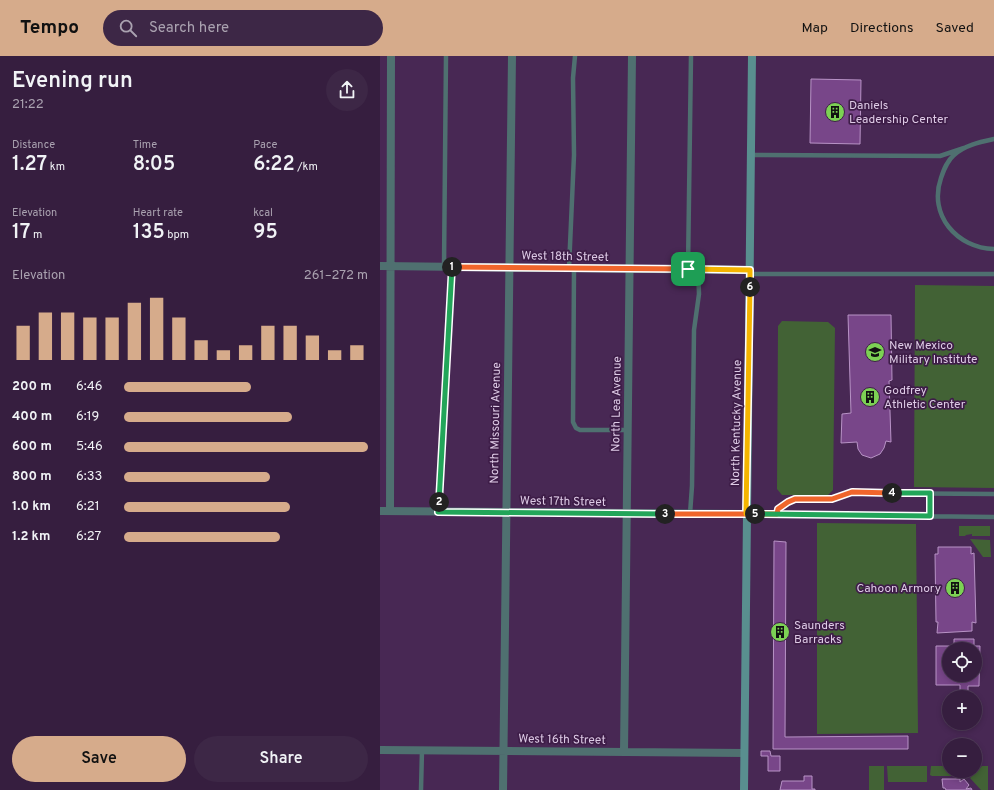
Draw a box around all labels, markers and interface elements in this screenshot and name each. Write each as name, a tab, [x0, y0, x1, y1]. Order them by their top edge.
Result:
search box	[103, 10, 383, 46]
text: Tempo	[20, 16, 79, 40]
icon: search	[117, 17, 139, 39]
text: Search here	[149, 19, 229, 38]
text: Map	[802, 20, 828, 37]
text: Directions	[850, 20, 914, 37]
text: Saved	[936, 20, 974, 37]
text: Evening run	[12, 68, 133, 95]
button: share	[326, 69, 368, 111]
text: 21:22	[12, 97, 44, 113]
place label: Daniels Leadership Center	[849, 98, 948, 128]
building icon: Daniels Leadership Center	[824, 101, 846, 123]
text: Distance	[12, 138, 55, 152]
text: Time	[133, 138, 157, 152]
text: Pace	[253, 138, 278, 152]
text: 1.27	[12, 152, 47, 178]
text: 8:05	[133, 152, 175, 178]
text: 6:22	[253, 152, 295, 178]
text: km	[47, 160, 65, 174]
text: /km	[295, 160, 318, 174]
text: Elevation	[12, 206, 57, 220]
text: Heart rate	[133, 206, 183, 220]
text: kcal	[253, 206, 273, 220]
text: 17	[12, 220, 30, 246]
text: 135	[133, 220, 165, 246]
text: 95	[253, 220, 278, 246]
text: m	[30, 228, 42, 242]
text: bpm	[165, 228, 189, 242]
street label: West 18th Street	[521, 248, 609, 266]
pin	[671, 252, 705, 286]
pin: 1	[442, 257, 462, 277]
icon: arrive	[677, 258, 699, 280]
text: 1	[450, 260, 454, 274]
text: Elevation	[12, 268, 65, 284]
text: 261–272 m	[304, 268, 368, 284]
pin: 6	[740, 277, 760, 297]
text: 6	[747, 280, 753, 294]
place label: New Mexico Military Institute	[889, 338, 978, 368]
school or university icon: New Mexico Military Institute	[864, 341, 886, 363]
street label: North Lea Avenue	[608, 356, 626, 452]
street label: North Kentucky Avenue	[728, 360, 746, 486]
street label: North Missouri Avenue	[487, 362, 505, 484]
text: 200 m	[12, 379, 52, 395]
text: 6:46	[76, 379, 103, 395]
place label: Godfrey Athletic Center	[884, 383, 966, 413]
building icon: Godfrey Athletic Center	[859, 386, 881, 408]
text: 400 m	[12, 409, 52, 425]
text: 6:19	[76, 409, 99, 425]
text: 600 m	[12, 439, 52, 455]
text: 5:46	[76, 439, 103, 455]
text: 800 m	[12, 469, 52, 485]
text: 6:33	[76, 469, 102, 485]
pin: 4	[882, 483, 902, 503]
text: 4	[888, 486, 896, 500]
pin: 2	[429, 492, 449, 512]
street label: West 17th Street	[520, 493, 606, 511]
text: 2	[436, 495, 442, 509]
text: 1.0 km	[12, 499, 51, 515]
text: 6:21	[76, 499, 100, 515]
pin: 3	[655, 504, 675, 524]
pin: 5	[745, 504, 765, 524]
text: 3	[662, 507, 668, 521]
text: 5	[752, 507, 758, 521]
text: 1.2 km	[12, 529, 50, 545]
text: 6:27	[76, 529, 101, 545]
building icon: Cahoon Armory	[944, 577, 966, 599]
place label: Cahoon Armory	[857, 581, 941, 597]
place label: Saunders Barracks	[794, 618, 845, 648]
building icon: Saunders Barracks	[769, 621, 791, 643]
map controls	[942, 642, 982, 778]
button: locate	[942, 642, 982, 682]
button: +	[942, 690, 982, 730]
street label: West 16th Street	[518, 731, 606, 749]
button: Save	[12, 736, 186, 782]
button: Share	[194, 736, 368, 782]
button: −	[942, 738, 982, 778]

